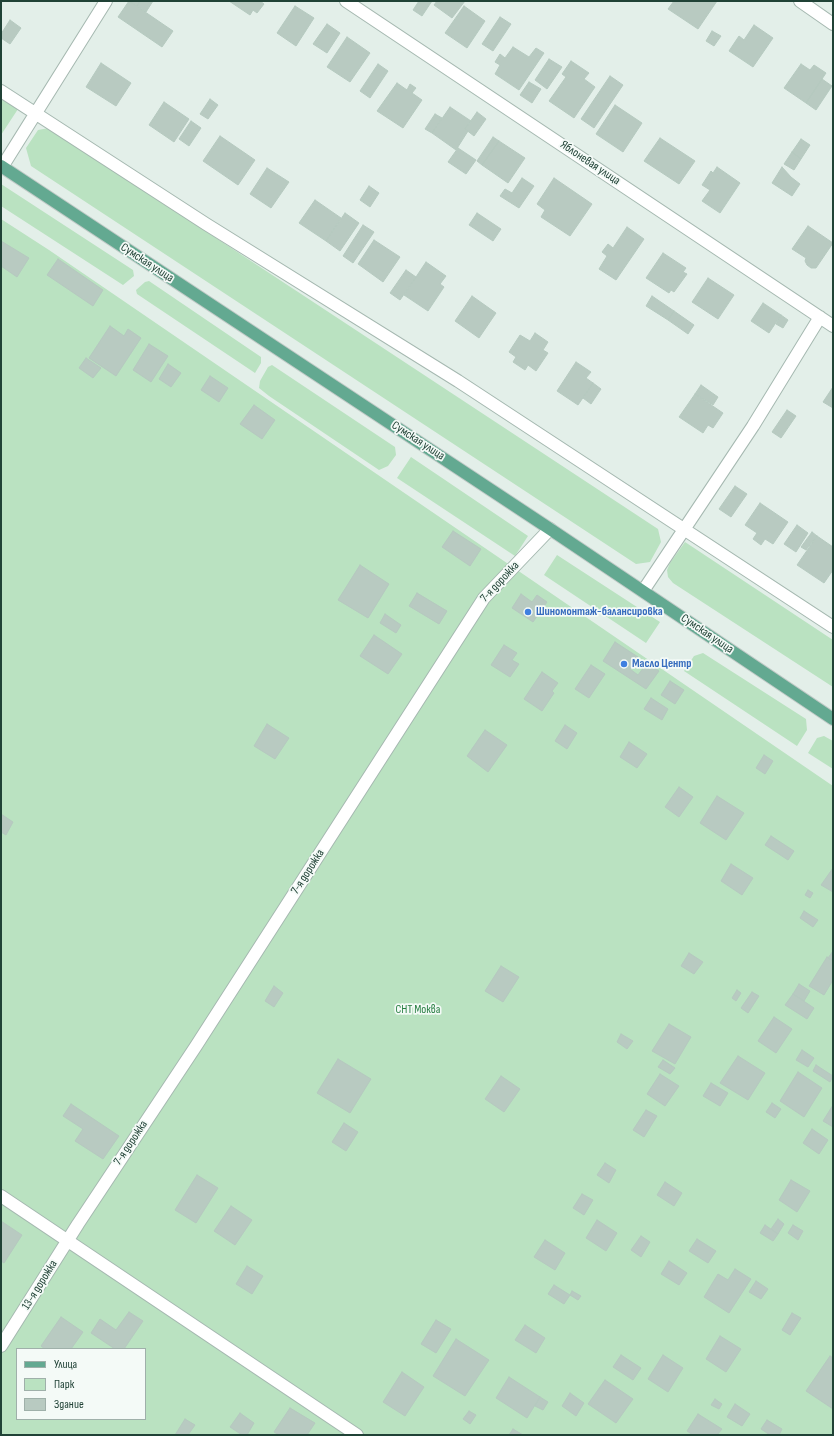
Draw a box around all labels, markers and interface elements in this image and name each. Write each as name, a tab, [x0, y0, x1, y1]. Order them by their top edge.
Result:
street label: Яблоневая улица	[557, 138, 623, 188]
street label: Сумская улица	[118, 241, 176, 285]
street label: Сумская улица	[389, 419, 447, 463]
street label: 7-я дорожка	[477, 559, 523, 605]
place label: Шиномонтаж-балансировка	[536, 605, 663, 619]
marker: Шиномонтаж-балансировка	[523, 607, 533, 617]
street label: Сумская улица	[678, 611, 736, 657]
place label: Масло Центр	[632, 657, 691, 671]
marker: Масло Центр	[619, 659, 629, 669]
street label: 7-я дорожка	[288, 847, 328, 897]
park label: СНТ Моква	[396, 1003, 440, 1017]
street label: 7-я дорожка	[111, 1118, 151, 1168]
street label: 13-я дорожка	[19, 1258, 61, 1312]
legend	[16, 1348, 146, 1420]
text: Улица	[54, 1357, 77, 1372]
text: Парк	[54, 1377, 74, 1392]
text: Здание	[54, 1397, 84, 1412]

